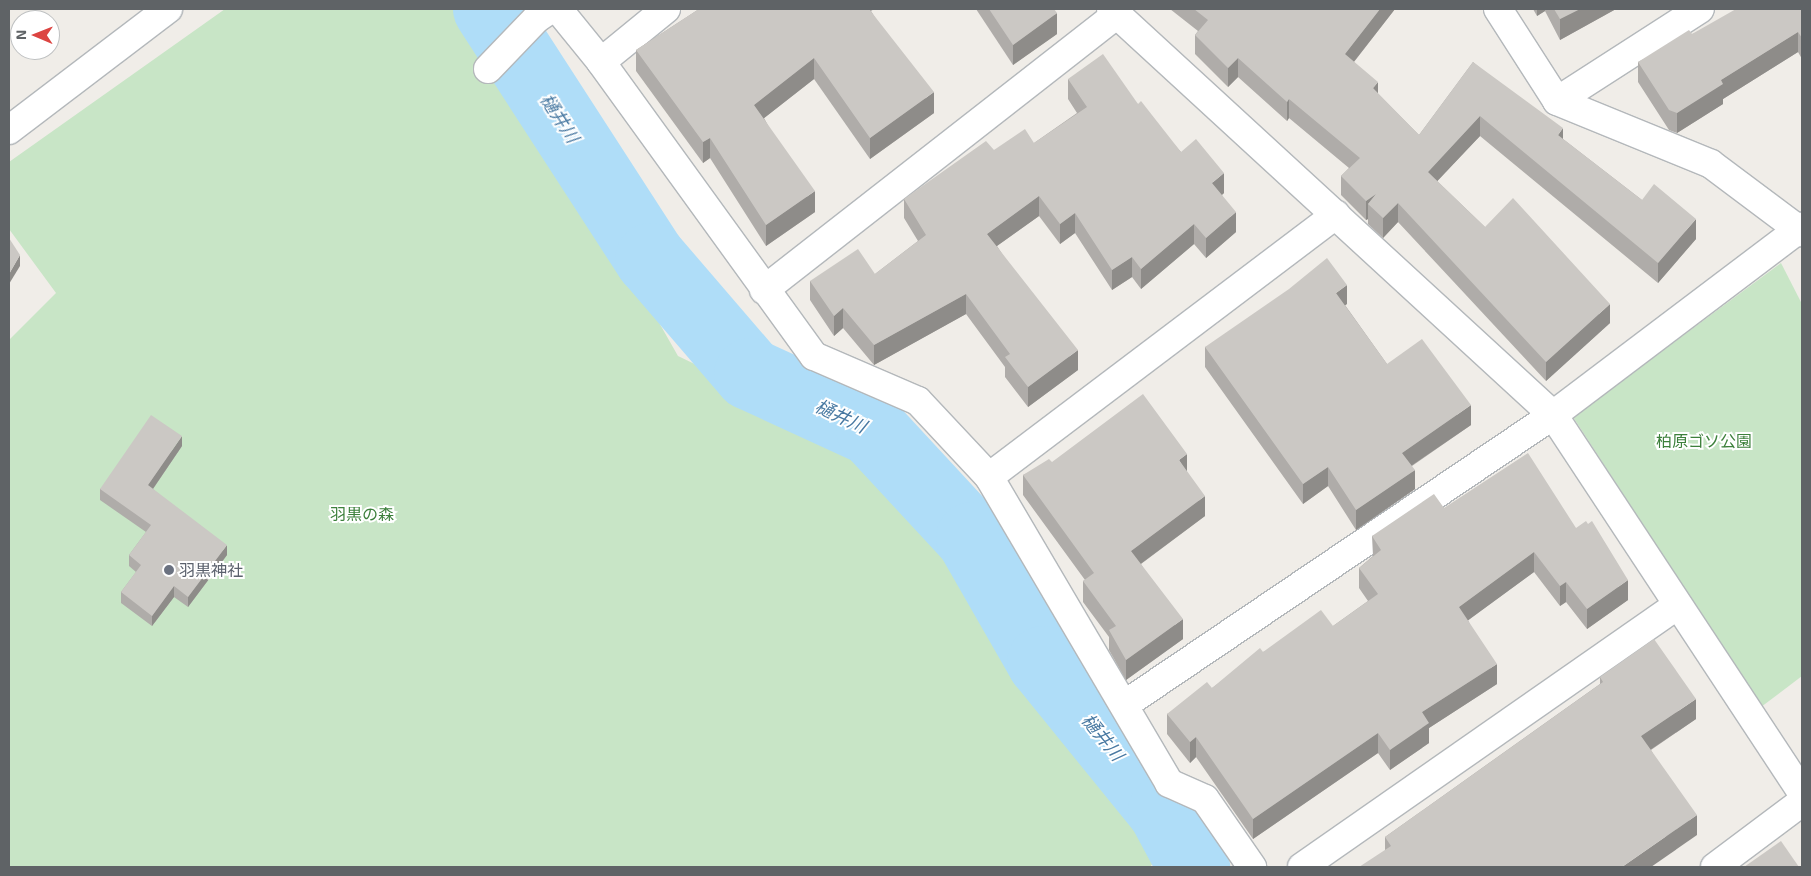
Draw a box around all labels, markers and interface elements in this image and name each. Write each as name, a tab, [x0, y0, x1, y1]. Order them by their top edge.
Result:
north arrow	[10, 10, 60, 60]
text: N	[12, 30, 29, 40]
water label: 樋井川	[536, 89, 584, 147]
water label: 樋井川	[812, 395, 870, 437]
park label: 柏原ゴソ公園	[1656, 431, 1752, 451]
park label: 羽黒の森	[330, 504, 394, 524]
place label: 羽黒神社	[179, 560, 243, 580]
marker: 羽黒神社	[163, 564, 175, 576]
water label: 樋井川	[1078, 709, 1128, 765]

